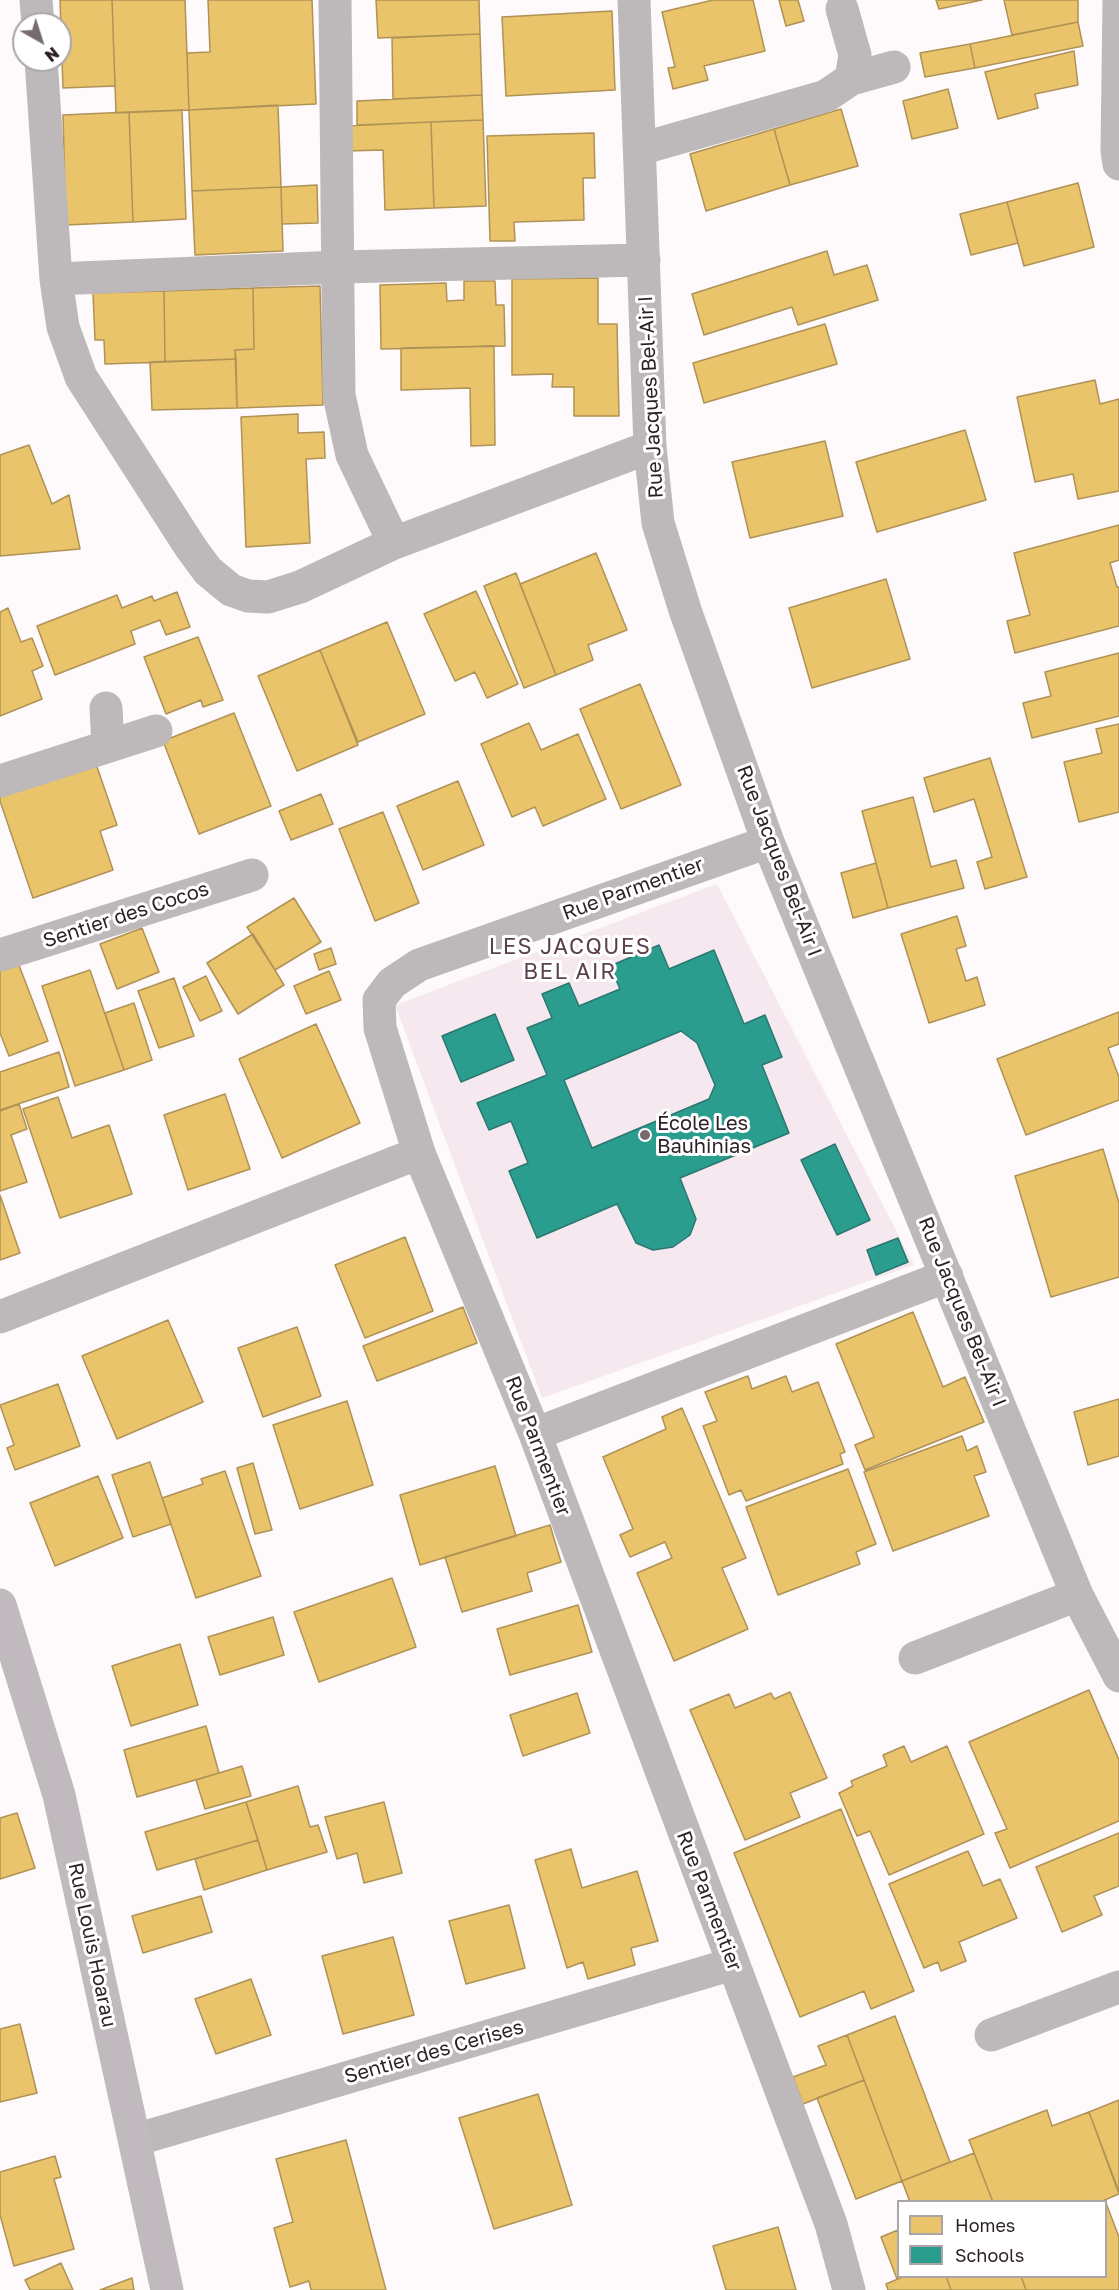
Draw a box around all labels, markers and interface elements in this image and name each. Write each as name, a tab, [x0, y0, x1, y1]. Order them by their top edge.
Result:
north arrow	[12, 12, 72, 72]
text: N	[41, 43, 63, 66]
street label: Rue Jacques Bel-Air I	[634, 295, 668, 499]
street label: Rue Jacques Bel-Air I	[731, 762, 827, 960]
street label: Rue Parmentier	[559, 852, 707, 926]
street label: Sentier des Cocos	[40, 877, 212, 953]
district label: LES JACQUES BEL AIR	[489, 934, 651, 986]
place label: École Les Bauhinias	[657, 1112, 751, 1159]
marker: École Les Bauhinias	[638, 1128, 652, 1142]
street label: Rue Jacques Bel-Air I	[913, 1213, 1011, 1411]
street label: Rue Parmentier	[500, 1373, 576, 1519]
street label: Rue Parmentier	[671, 1828, 747, 1974]
street label: Rue Louis Hoarau	[63, 1861, 121, 2029]
street label: Sentier des Cerises	[342, 2015, 526, 2089]
legend	[897, 2200, 1107, 2278]
text: Homes	[955, 2214, 1015, 2236]
text: Schools	[955, 2244, 1024, 2266]

